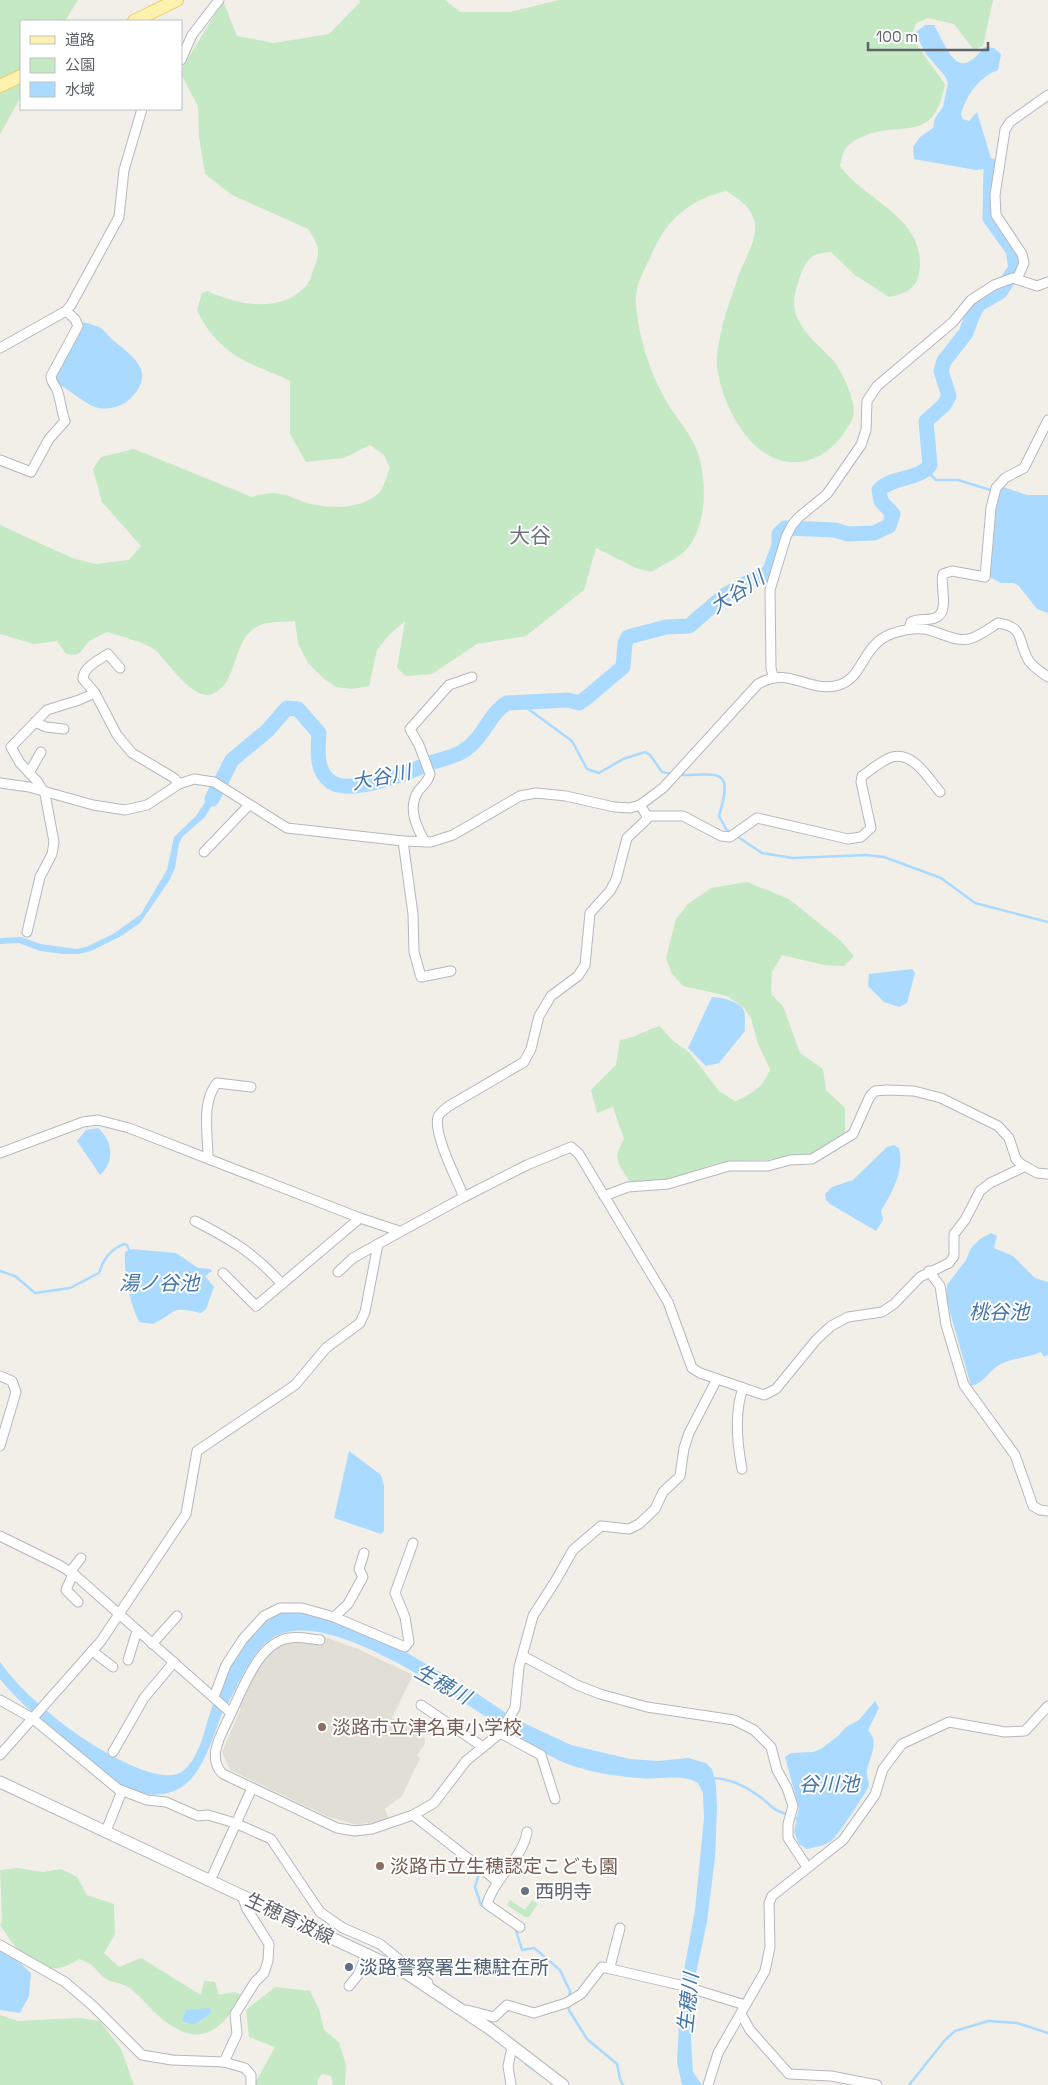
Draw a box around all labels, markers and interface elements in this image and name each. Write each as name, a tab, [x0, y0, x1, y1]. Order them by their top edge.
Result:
legend	[20, 20, 182, 110]
scale bar	[868, 20, 988, 52]
text: 100 m	[876, 27, 918, 46]
text: 道路	[65, 30, 95, 49]
text: 公園	[65, 55, 95, 74]
text: 水域	[65, 80, 95, 99]
district label: 大谷	[509, 522, 551, 549]
water label: 大谷川	[705, 564, 771, 619]
water label: 大谷川	[349, 758, 415, 795]
water label: 湯ノ谷池	[119, 1270, 201, 1296]
water label: 桃谷池	[969, 1299, 1031, 1325]
water label: 生穂川	[410, 1658, 477, 1711]
place label: 淡路市立津名東小学校	[332, 1715, 522, 1740]
marker: 淡路市立津名東小学校	[316, 1721, 328, 1733]
water label: 谷川池	[799, 1771, 861, 1797]
place label: 淡路市立生穂認定こども園	[390, 1854, 618, 1879]
marker: 淡路市立生穂認定こども園	[374, 1860, 386, 1872]
place label: 西明寺	[535, 1879, 592, 1904]
marker: 西明寺	[519, 1885, 531, 1897]
street label: 生穂育波線	[241, 1887, 338, 1950]
place label: 淡路警察署生穂駐在所	[359, 1955, 549, 1980]
marker: 淡路警察署生穂駐在所	[343, 1961, 355, 1973]
water label: 生穂川	[672, 1970, 704, 2034]

